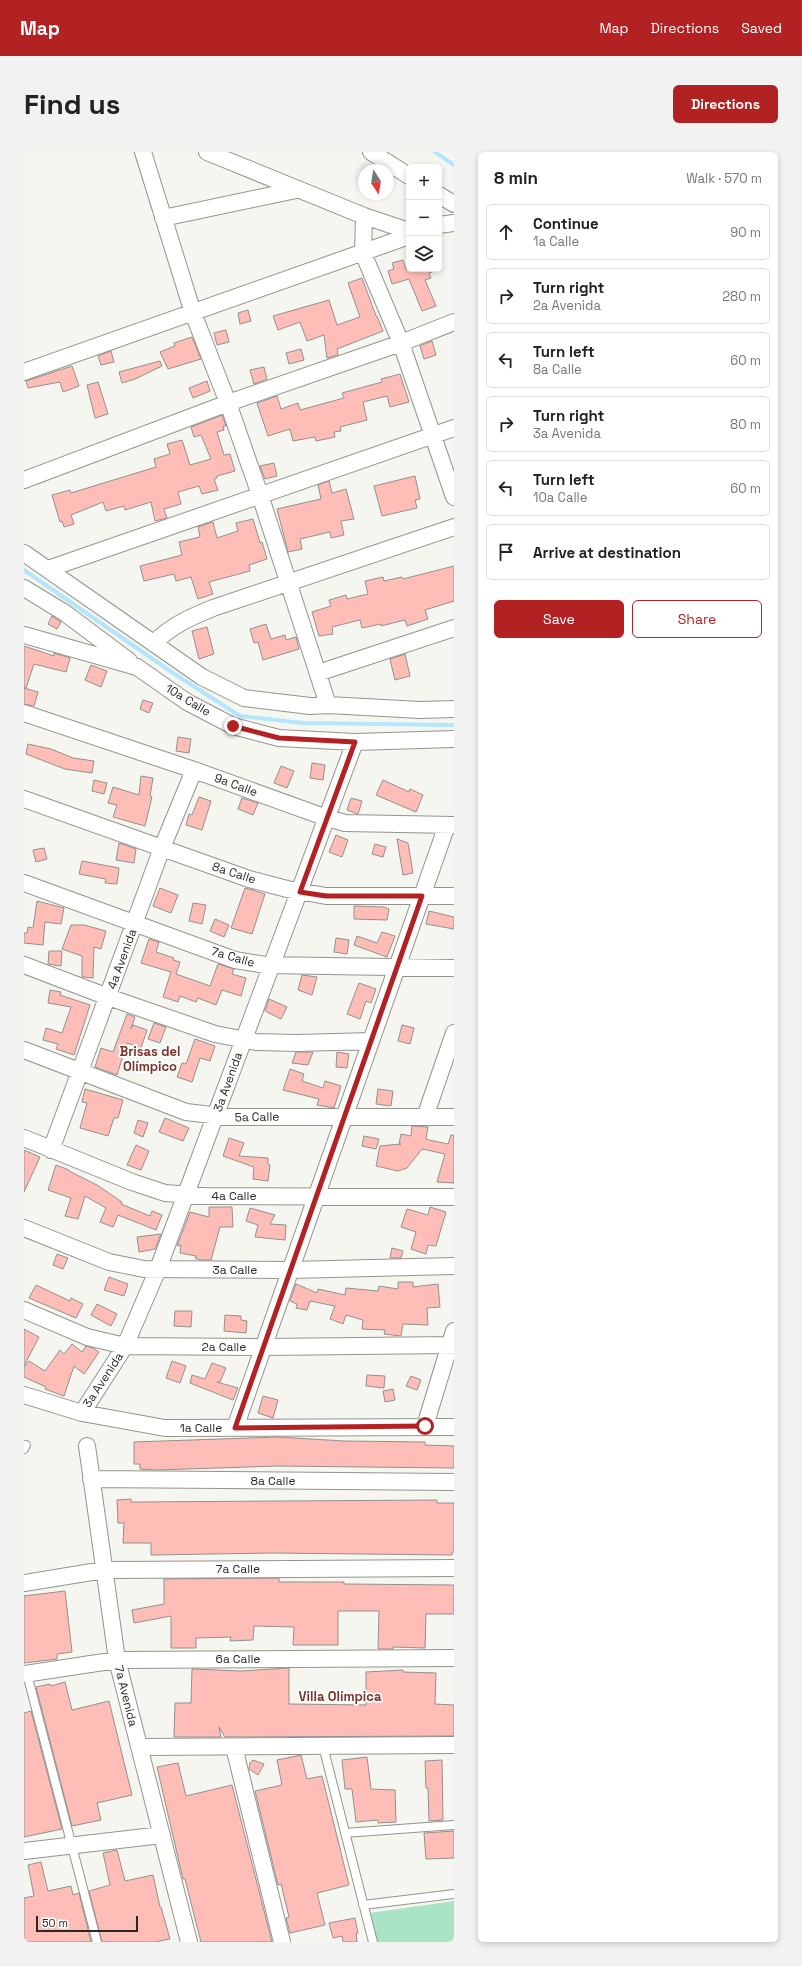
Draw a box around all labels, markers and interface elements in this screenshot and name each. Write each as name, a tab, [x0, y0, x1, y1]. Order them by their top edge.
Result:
text: Map	[20, 16, 60, 41]
text: Map	[599, 19, 629, 37]
text: Directions	[651, 19, 719, 37]
text: Saved	[741, 19, 782, 37]
button: Directions	[673, 85, 778, 123]
text: Find us	[24, 86, 121, 122]
north arrow	[358, 164, 394, 200]
map controls	[406, 164, 442, 272]
button: +	[406, 164, 442, 200]
text: 8 min	[494, 167, 538, 189]
text: Walk · 570 m	[686, 170, 762, 187]
button: −	[406, 200, 442, 236]
text: Continue	[533, 214, 599, 233]
icon: ahead	[495, 221, 517, 243]
text: 90 m	[730, 224, 761, 241]
text: 1a Calle	[533, 233, 579, 250]
button: layers	[406, 236, 442, 272]
text: Turn right	[533, 278, 604, 297]
icon: right	[495, 285, 517, 307]
text: 280 m	[722, 288, 761, 305]
text: 2a Avenida	[533, 297, 601, 314]
text: Turn left	[533, 342, 595, 361]
icon: left	[495, 349, 517, 371]
text: 60 m	[730, 352, 761, 369]
text: 8a Calle	[533, 361, 582, 378]
text: Turn right	[533, 406, 604, 425]
icon: right	[495, 413, 517, 435]
text: 80 m	[730, 416, 761, 433]
text: 3a Avenida	[533, 425, 601, 442]
text: Turn left	[533, 470, 595, 489]
icon: left	[495, 477, 517, 499]
text: 60 m	[730, 480, 761, 497]
text: 10a Calle	[533, 489, 587, 506]
icon: arrive	[495, 541, 517, 563]
text: Arrive at destination	[533, 543, 681, 562]
button: Save	[494, 600, 624, 638]
button: Share	[632, 600, 762, 638]
street label: 10a Calle	[162, 680, 214, 720]
route end	[224, 717, 242, 735]
street label: 9a Calle	[212, 770, 260, 800]
street label: 8a Calle	[210, 858, 258, 888]
street label: 4a Avenida	[104, 927, 140, 991]
street label: 7a Calle	[209, 943, 257, 971]
district label: Brisas del Olímpico	[120, 1043, 180, 1075]
street label: 3a Avenida	[210, 1050, 246, 1114]
street label: 5a Calle	[234, 1109, 280, 1125]
street label: 4a Calle	[211, 1188, 257, 1204]
street label: 3a Calle	[213, 1262, 257, 1278]
street label: 2a Calle	[202, 1339, 246, 1355]
street label: 3a Avenida	[79, 1349, 127, 1411]
route start	[416, 1417, 434, 1435]
street label: 1a Calle	[180, 1420, 222, 1436]
street label: 8a Calle	[250, 1473, 296, 1489]
street label: 7a Calle	[216, 1561, 260, 1577]
street label: 6a Calle	[216, 1651, 260, 1667]
street label: 7a Avenida	[111, 1664, 141, 1728]
district label: Villa Olímpica	[299, 1688, 382, 1705]
scale bar	[36, 1914, 138, 1933]
text: 50 m	[42, 1916, 68, 1930]

